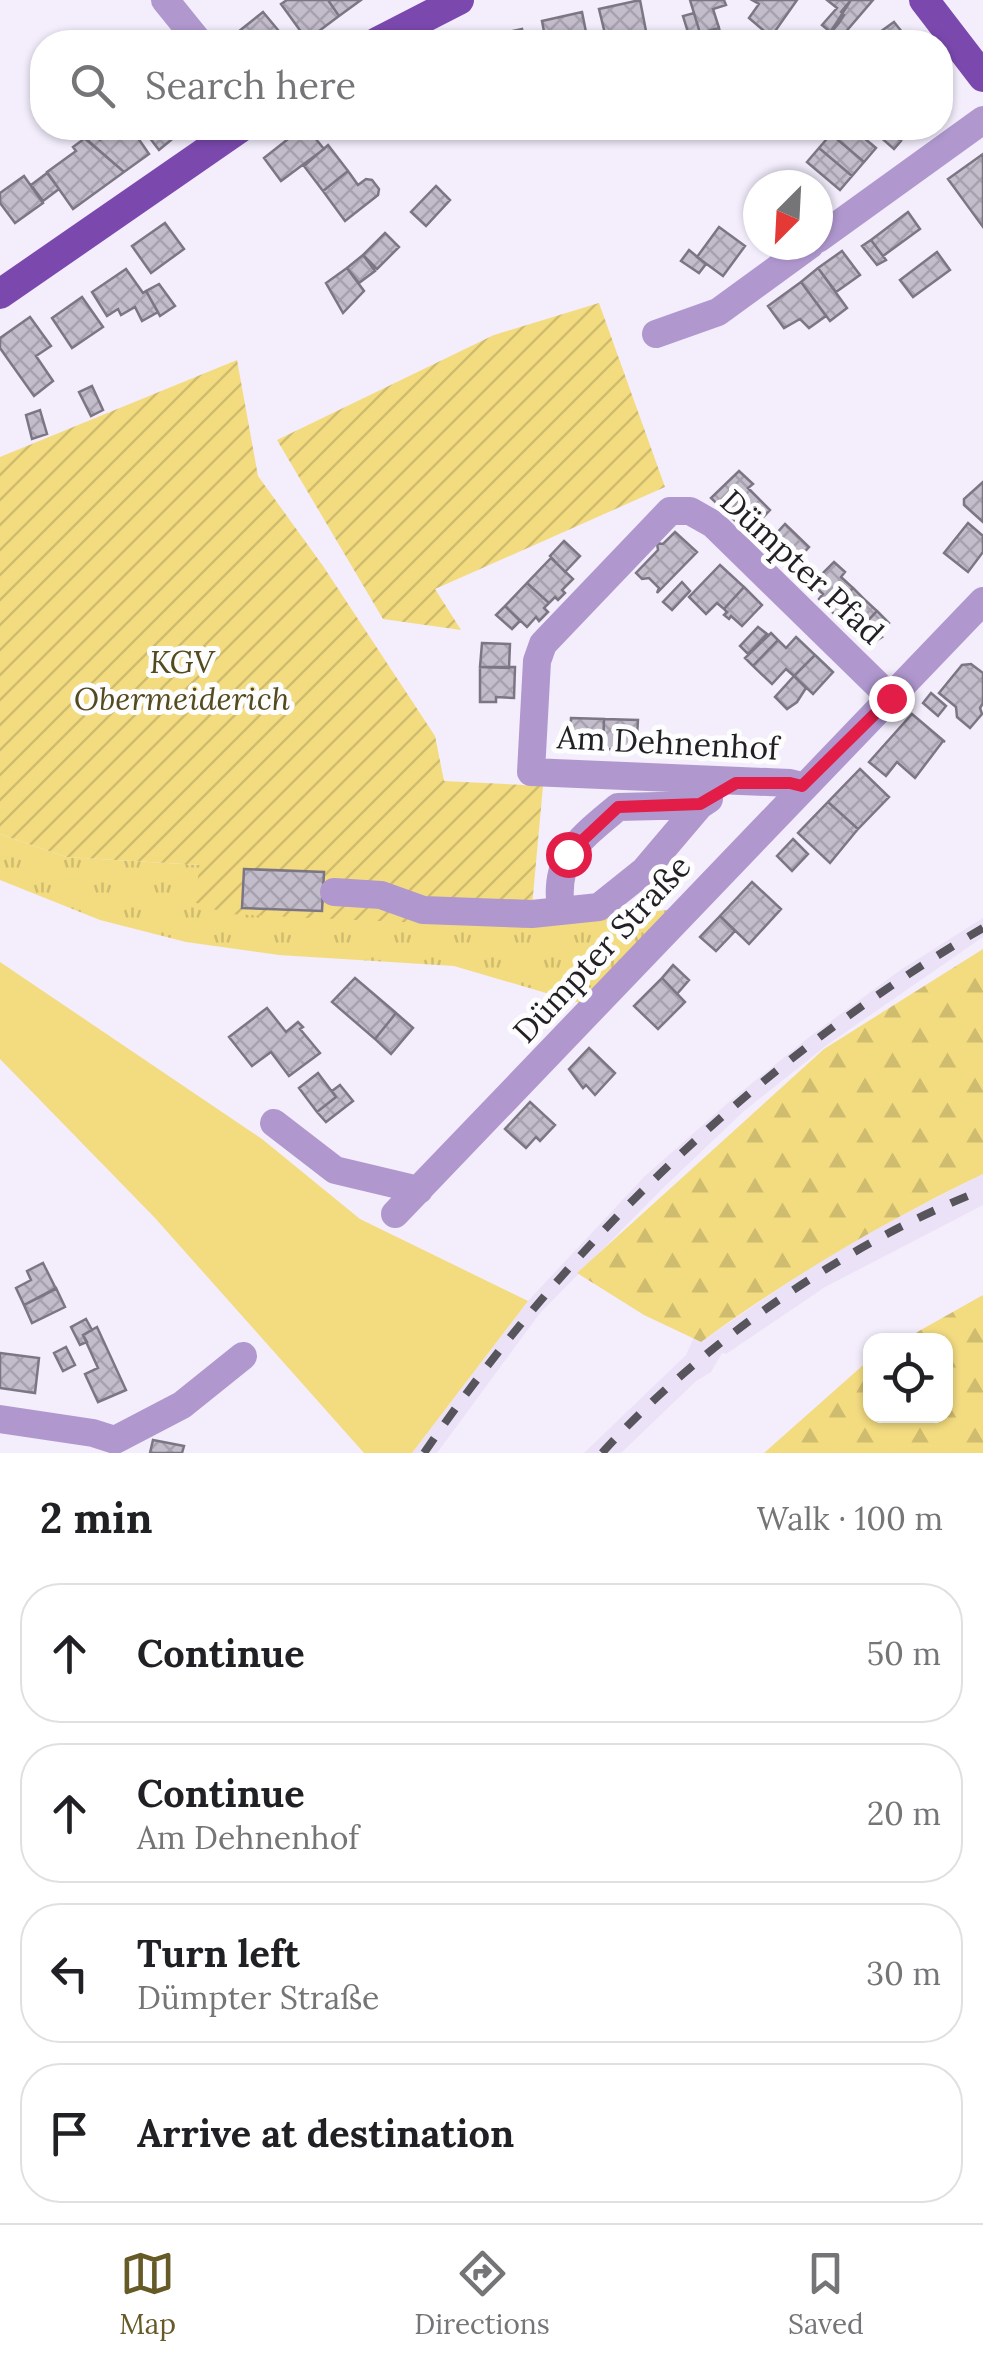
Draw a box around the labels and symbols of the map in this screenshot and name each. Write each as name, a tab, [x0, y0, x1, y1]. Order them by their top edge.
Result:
north arrow	[743, 170, 833, 260]
street label: Dümpter Pfad	[712, 481, 893, 653]
park label: KGV Obermeiderich	[74, 641, 290, 719]
route end	[869, 676, 915, 722]
street label: Am Dehnenhof	[555, 716, 782, 769]
route start	[546, 832, 592, 878]
street label: Dümpter Straße	[504, 846, 699, 1051]

